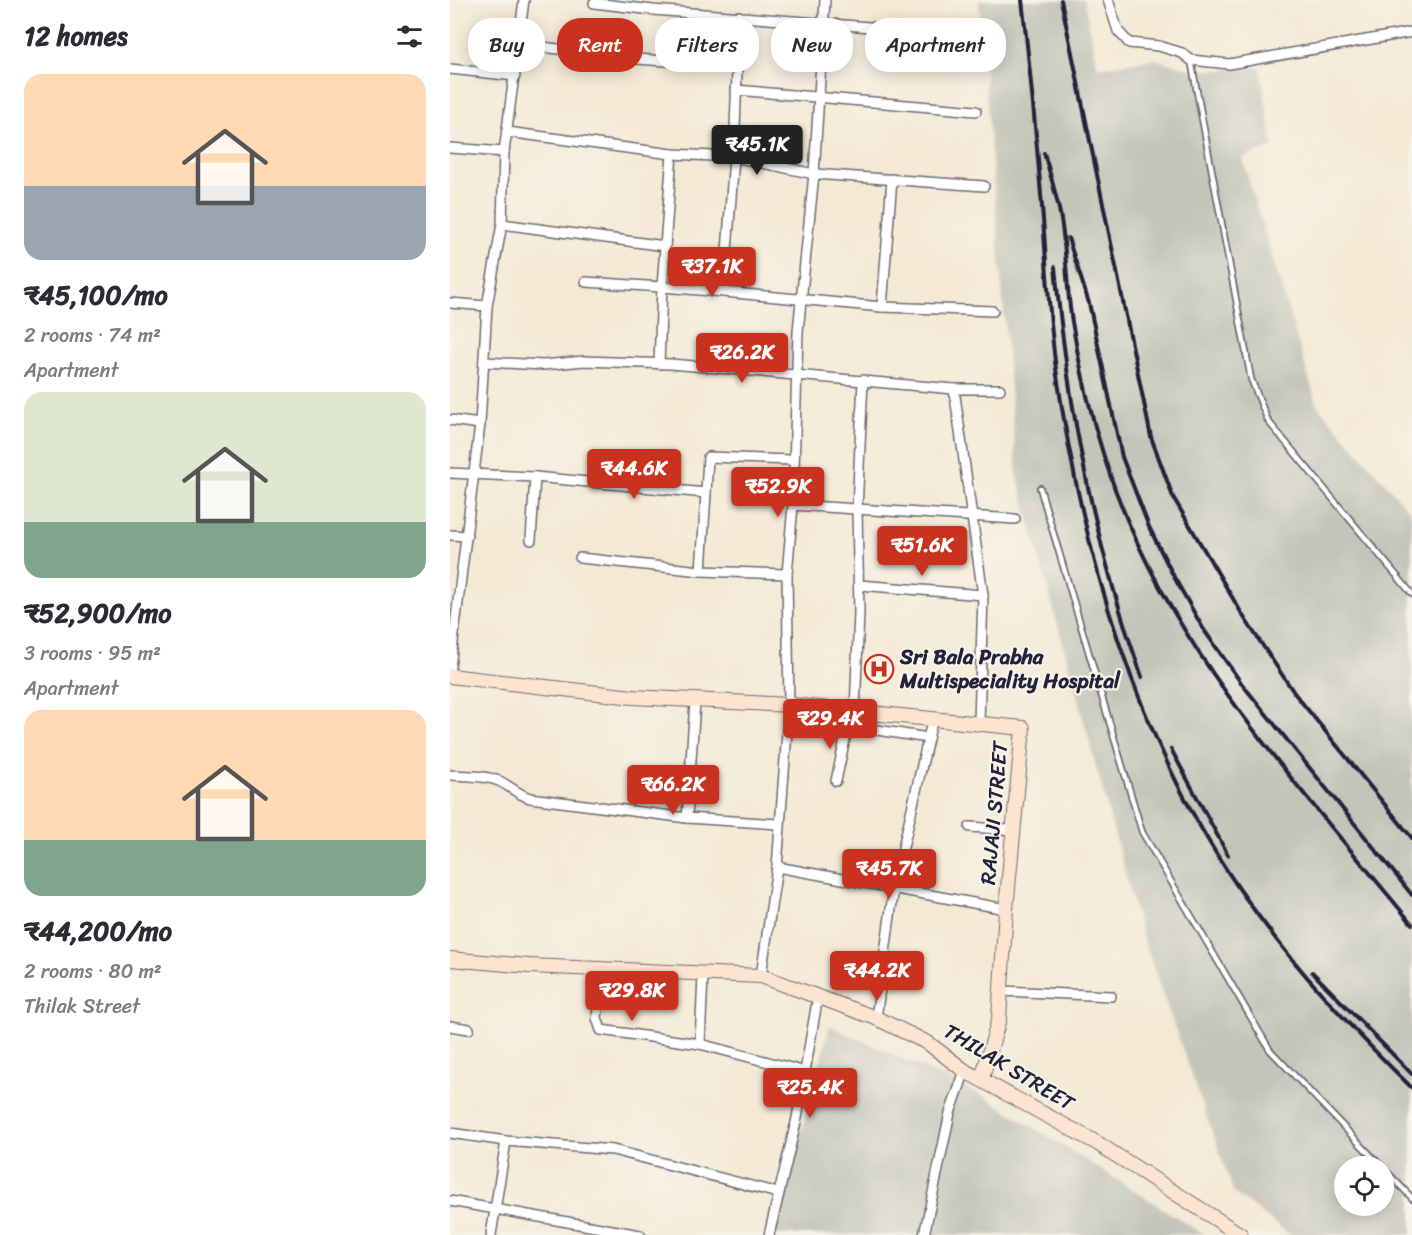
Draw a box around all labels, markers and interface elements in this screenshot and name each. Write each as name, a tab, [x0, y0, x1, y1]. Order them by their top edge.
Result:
text: 12 homes	[24, 13, 128, 59]
chip: Buy	[468, 18, 545, 72]
chip: Rent	[557, 18, 643, 72]
chip: Filters	[655, 18, 759, 72]
chip: New	[771, 18, 853, 72]
chip: Apartment	[865, 18, 1006, 72]
icon: filters	[393, 20, 426, 53]
icon: home	[171, 113, 279, 221]
pin: ₹45.1K	[708, 125, 806, 176]
text: ₹45.1K	[726, 127, 788, 162]
pin: ₹37.1K	[663, 247, 761, 298]
text: ₹37.1K	[682, 249, 742, 284]
text: ₹45,100/mo	[24, 272, 168, 318]
text: 2 rooms · 74 m²	[24, 318, 161, 353]
pin: ₹26.2K	[693, 333, 791, 384]
text: ₹26.2K	[710, 335, 774, 370]
text: Apartment	[24, 353, 118, 388]
icon: home	[171, 431, 279, 539]
pin: ₹44.6K	[585, 449, 683, 500]
text: ₹44.6K	[601, 451, 667, 486]
pin: ₹52.9K	[729, 467, 827, 518]
text: ₹52.9K	[745, 469, 811, 504]
pin: ₹51.6K	[873, 526, 971, 577]
text: ₹51.6K	[891, 528, 953, 563]
text: ₹52,900/mo	[24, 590, 171, 636]
text: 3 rooms · 95 m²	[24, 636, 161, 671]
place label: Sri Bala Prabha Multispeciality Hospital	[899, 638, 1121, 700]
hospital icon: Sri Bala Prabha Multispeciality Hospital	[863, 653, 895, 685]
text: Apartment	[24, 671, 118, 706]
pin: ₹29.4K	[781, 699, 879, 750]
text: ₹29.4K	[797, 701, 863, 736]
street label: RAJAJI STREET	[969, 738, 1019, 886]
icon: home	[171, 749, 279, 857]
pin: ₹66.2K	[624, 765, 722, 816]
text: ₹66.2K	[641, 767, 705, 802]
pin: ₹45.7K	[840, 849, 938, 900]
text: ₹45.7K	[856, 851, 922, 886]
text: ₹44,200/mo	[24, 908, 172, 954]
pin: ₹44.2K	[828, 951, 926, 1002]
text: ₹44.2K	[844, 953, 910, 988]
text: 2 rooms · 80 m²	[24, 954, 162, 989]
pin: ₹29.8K	[583, 971, 681, 1022]
text: ₹29.8K	[599, 973, 665, 1008]
text: Thilak Street	[24, 989, 140, 1024]
street label: THILAK STREET	[936, 1013, 1083, 1122]
pin: ₹25.4K	[761, 1068, 859, 1119]
text: ₹25.4K	[777, 1070, 843, 1105]
map controls	[1334, 1156, 1394, 1216]
button: locate	[1334, 1156, 1394, 1216]

